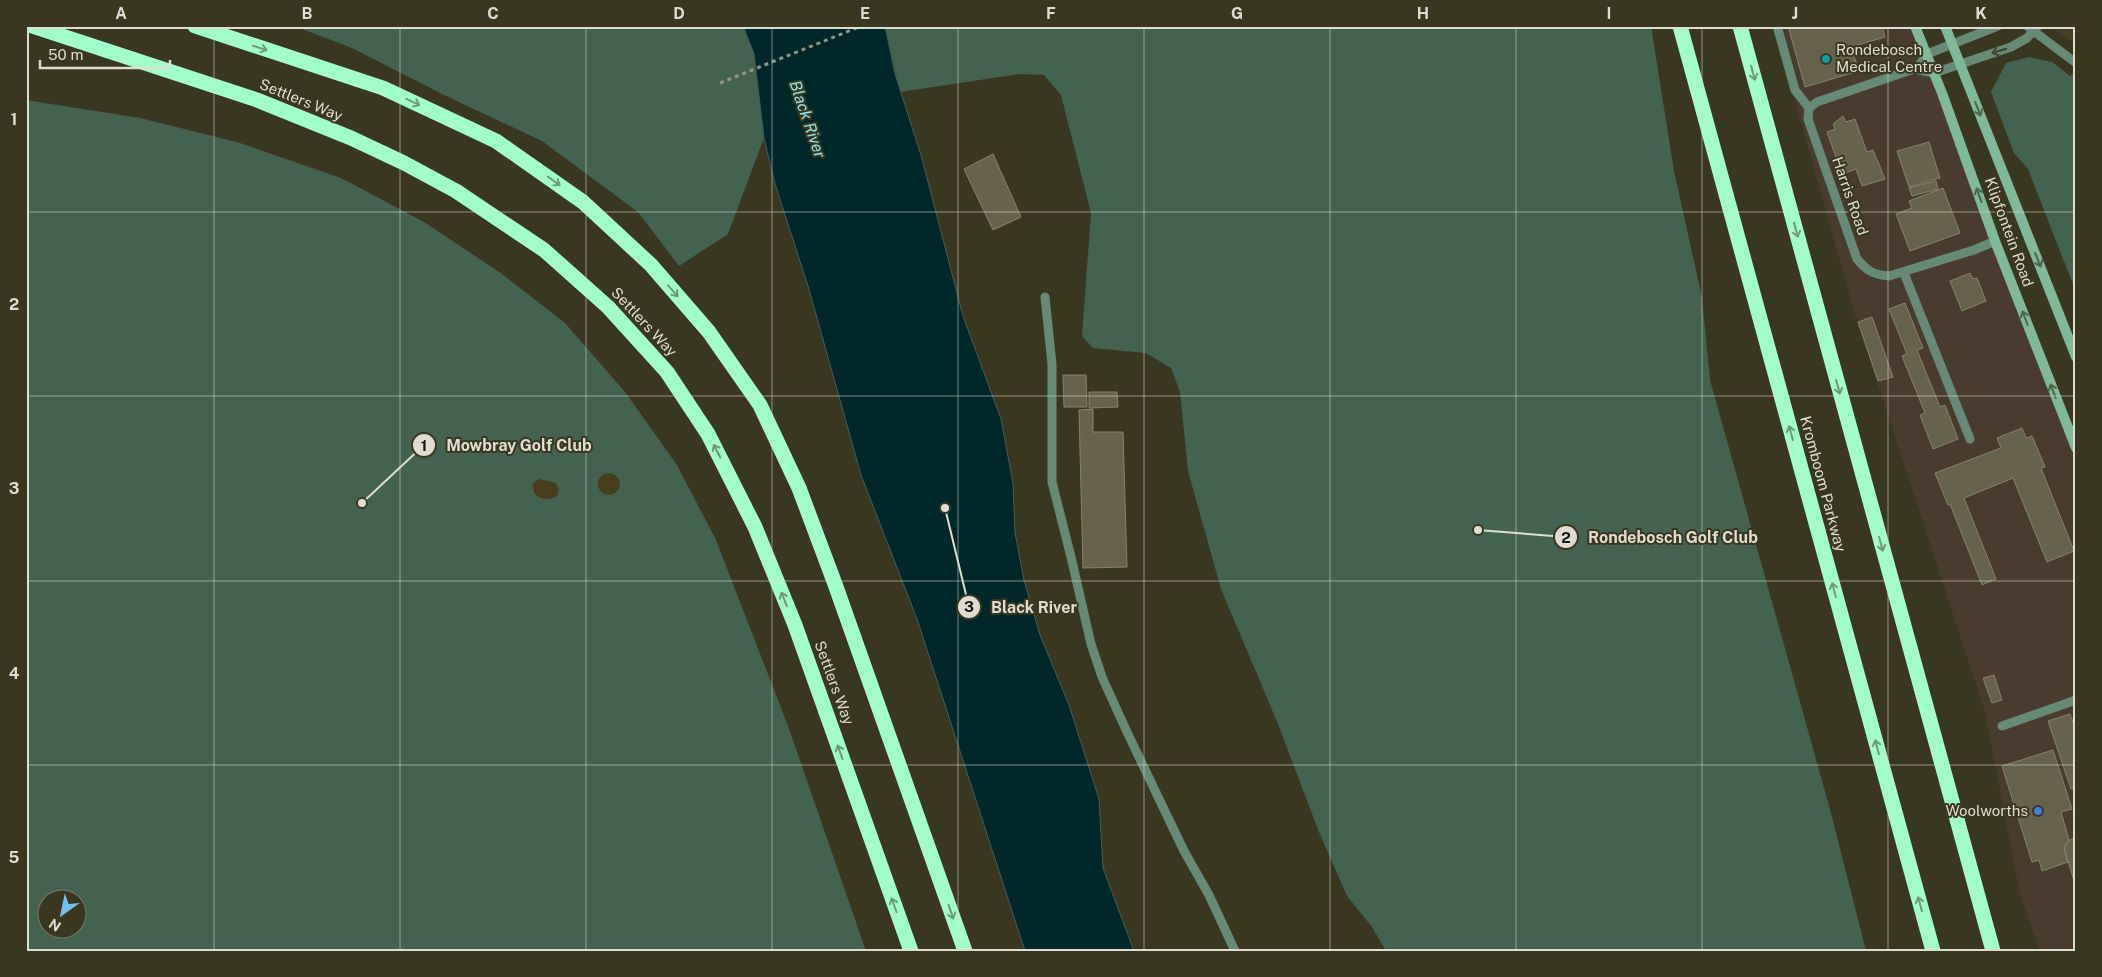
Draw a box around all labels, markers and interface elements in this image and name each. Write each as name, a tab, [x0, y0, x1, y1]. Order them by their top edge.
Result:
text: A	[115, 4, 127, 23]
text: B	[302, 4, 313, 23]
text: C	[487, 4, 499, 23]
text: D	[673, 4, 685, 23]
text: E	[860, 4, 870, 23]
text: F	[1046, 4, 1056, 23]
text: G	[1231, 4, 1243, 23]
text: H	[1417, 4, 1429, 23]
text: I	[1607, 4, 1611, 23]
text: J	[1792, 4, 1798, 23]
text: K	[1975, 4, 1987, 23]
scale bar	[40, 38, 170, 70]
place label: Rondebosch Medical Centre	[1836, 41, 1942, 75]
one-way arrow	[251, 43, 267, 53]
text: 50 m	[48, 46, 83, 63]
one-way arrow	[1991, 47, 2007, 57]
marker: Rondebosch Medical Centre	[1820, 53, 1832, 65]
one-way arrow	[1749, 65, 1758, 81]
street label: Settlers Way	[257, 75, 345, 124]
water label: Black River	[785, 78, 830, 161]
one-way arrow	[405, 97, 420, 107]
one-way arrow	[1973, 101, 1983, 116]
text: 1	[11, 110, 17, 129]
street label: Harris Road	[1829, 154, 1872, 237]
street label: Klipfontein Road	[1982, 175, 2037, 289]
one-way arrow	[547, 176, 561, 186]
one-way arrow	[1974, 188, 1983, 204]
one-way arrow	[1791, 222, 1801, 238]
one-way arrow	[2033, 252, 2043, 267]
street label: Settlers Way	[608, 284, 681, 360]
one-way arrow	[667, 284, 679, 297]
text: 2	[9, 295, 19, 314]
one-way arrow	[2020, 310, 2029, 326]
one-way arrow	[1834, 378, 1844, 394]
one-way arrow	[2048, 383, 2057, 399]
street label: Kromboom Parkway	[1797, 414, 1850, 554]
one-way arrow	[1786, 426, 1796, 442]
callout: Mowbray Golf Club	[411, 430, 602, 461]
text: Mowbray Golf Club	[446, 436, 592, 455]
text: 1	[421, 437, 427, 454]
one-way arrow	[712, 444, 721, 459]
text: 3	[9, 479, 19, 498]
callout: Rondebosch Golf Club	[1553, 522, 1768, 553]
text: Rondebosch Golf Club	[1588, 528, 1758, 547]
text: 2	[1561, 529, 1571, 546]
one-way arrow	[1877, 535, 1887, 551]
one-way arrow	[1829, 583, 1839, 599]
one-way arrow	[779, 592, 789, 607]
callout: Black River	[956, 592, 1087, 623]
text: 3	[964, 598, 974, 615]
text: Black River	[991, 598, 1077, 617]
street label: Settlers Way	[811, 638, 858, 727]
text: 4	[9, 664, 20, 683]
one-way arrow	[1872, 739, 1881, 755]
one-way arrow	[835, 744, 844, 760]
place label: Woolworths	[1945, 802, 2028, 819]
marker: Woolworths	[2032, 805, 2044, 817]
text: 5	[9, 848, 20, 867]
north arrow	[38, 890, 88, 940]
one-way arrow	[1915, 896, 1924, 912]
one-way arrow	[889, 898, 898, 913]
one-way arrow	[947, 903, 957, 919]
text: N	[46, 915, 64, 935]

